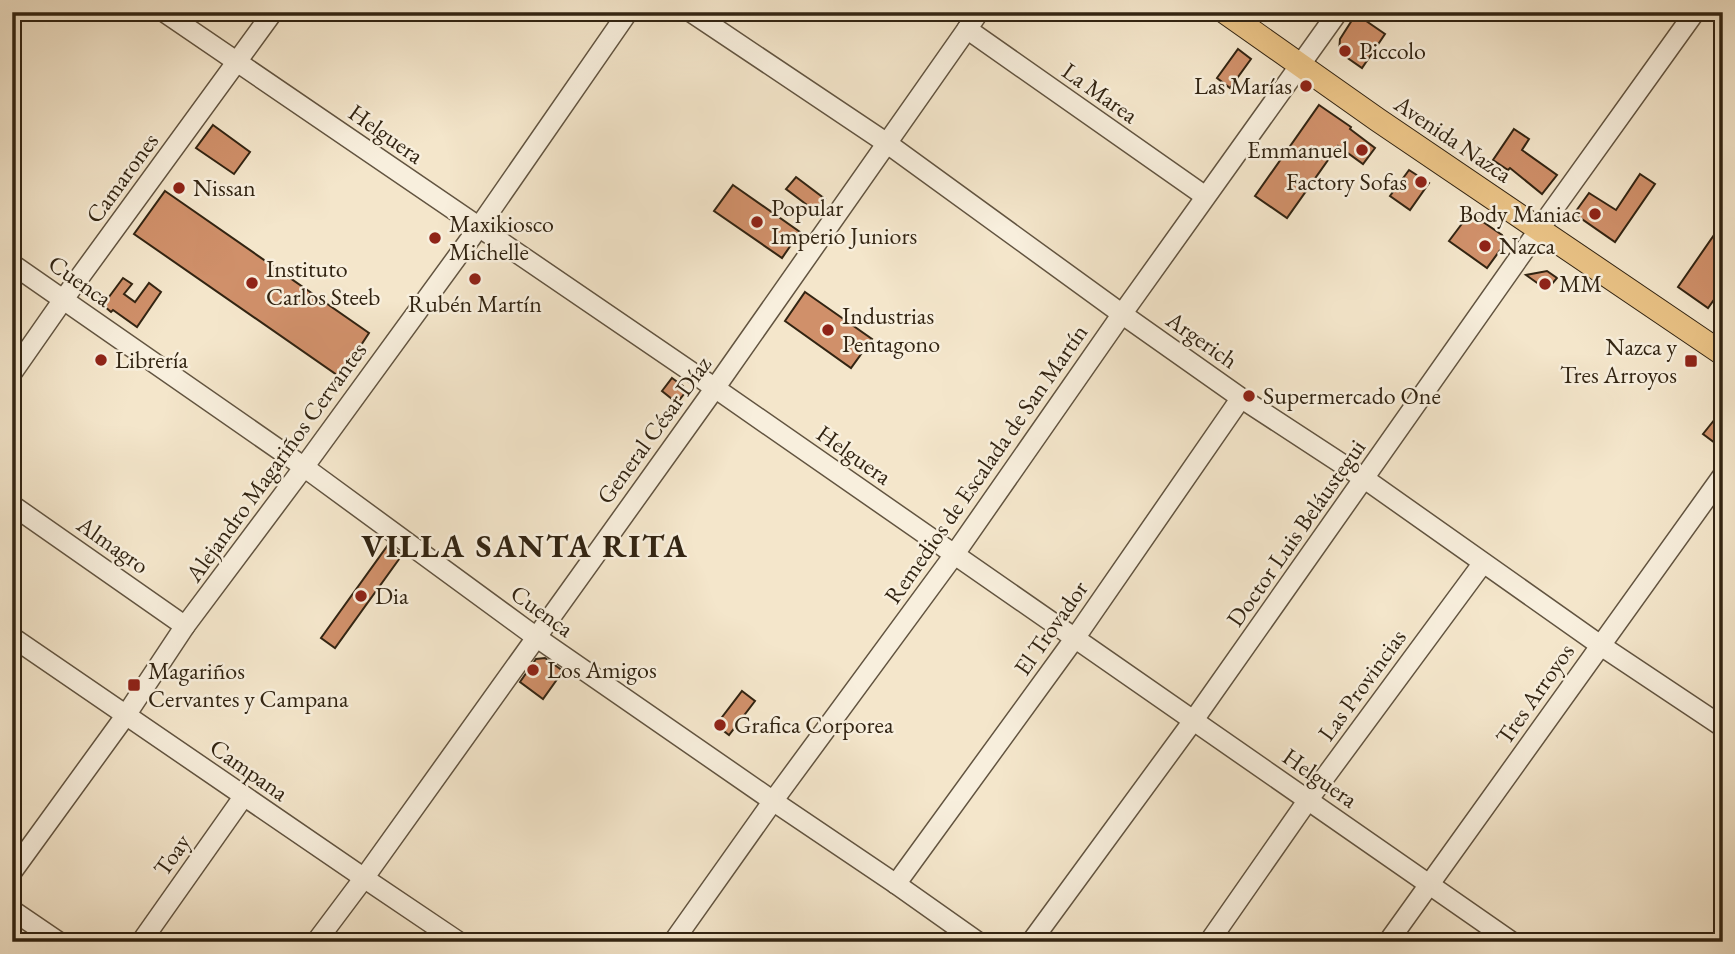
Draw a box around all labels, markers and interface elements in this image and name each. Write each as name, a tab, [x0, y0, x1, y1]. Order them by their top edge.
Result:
place label: Piccolo	[1359, 35, 1426, 66]
marker: Piccolo	[1337, 43, 1353, 59]
street label: La Marea	[1056, 55, 1145, 130]
place label: Las Marías	[1194, 70, 1292, 101]
marker: Las Marías	[1298, 78, 1314, 94]
street label: Avenida Nazca	[1388, 87, 1518, 190]
street label: Helguera	[343, 97, 430, 171]
street label: Camarones	[78, 126, 165, 229]
place label: Emmanuel	[1247, 134, 1348, 165]
marker: Emmanuel	[1354, 142, 1370, 158]
place label: Factory Sofas	[1286, 166, 1407, 197]
place label: Nissan	[193, 172, 256, 203]
marker: Factory Sofas	[1413, 174, 1429, 190]
marker: Nissan	[171, 180, 187, 196]
place label: Popular Imperio Juniors	[771, 192, 917, 251]
place label: Body Maniac	[1459, 198, 1581, 229]
marker: Body Maniac	[1587, 206, 1603, 222]
place label: Maxikiosco Michelle	[449, 208, 554, 267]
marker: Popular Imperio Juniors	[749, 214, 765, 230]
marker: Maxikiosco Michelle	[427, 230, 443, 246]
place label: Nazca	[1499, 230, 1556, 261]
marker: Nazca	[1477, 238, 1493, 254]
street label: Cuenca	[42, 248, 118, 314]
place label: Instituto Carlos Steeb	[266, 253, 380, 312]
place label: MM	[1559, 268, 1602, 299]
marker: Rubén Martín	[467, 271, 483, 287]
marker: Instituto Carlos Steeb	[244, 275, 260, 291]
marker: MM	[1537, 276, 1553, 292]
place label: Rubén Martín	[408, 288, 542, 319]
place label: Industrias Pentagono	[842, 300, 940, 359]
street label: Argerich	[1160, 303, 1244, 375]
street label: Remedios de Escalada de San Martín	[877, 318, 1094, 610]
marker: Industrias Pentagono	[820, 322, 836, 338]
place label: Nazca y Tres Arroyos	[1560, 331, 1677, 390]
street label: Alejandro Magariños Cervantes	[177, 336, 373, 589]
place label: Librería	[115, 344, 189, 375]
street label: General César Díaz	[589, 350, 718, 510]
marker: Librería	[93, 352, 109, 368]
marker: Nazca y Tres Arroyos	[1683, 353, 1699, 369]
place label: Supermercado One	[1263, 380, 1441, 411]
marker: Supermercado One	[1241, 388, 1257, 404]
street label: Helguera	[811, 418, 898, 492]
street label: Doctor Luis Beláustegui	[1219, 433, 1372, 633]
street label: Almagro	[70, 508, 155, 581]
district label: VILLA SANTA RITA	[361, 525, 689, 567]
street label: El Trovador	[1007, 574, 1095, 681]
street label: Cuenca	[505, 577, 580, 644]
place label: Dia	[375, 580, 409, 611]
marker: Dia	[353, 588, 369, 604]
street label: Las Provincias	[1311, 623, 1413, 747]
street label: Tres Arroyos	[1488, 637, 1581, 751]
place label: Los Amigos	[547, 654, 657, 685]
place label: Magariños Cervantes y Campana	[148, 655, 349, 714]
marker: Los Amigos	[525, 662, 541, 678]
marker: Magariños Cervantes y Campana	[126, 677, 142, 693]
place label: Grafica Corporea	[734, 709, 894, 740]
marker: Grafica Corporea	[712, 717, 728, 733]
street label: Campana	[204, 731, 295, 808]
street label: Helguera	[1277, 741, 1364, 815]
street label: Toay	[146, 827, 197, 882]

